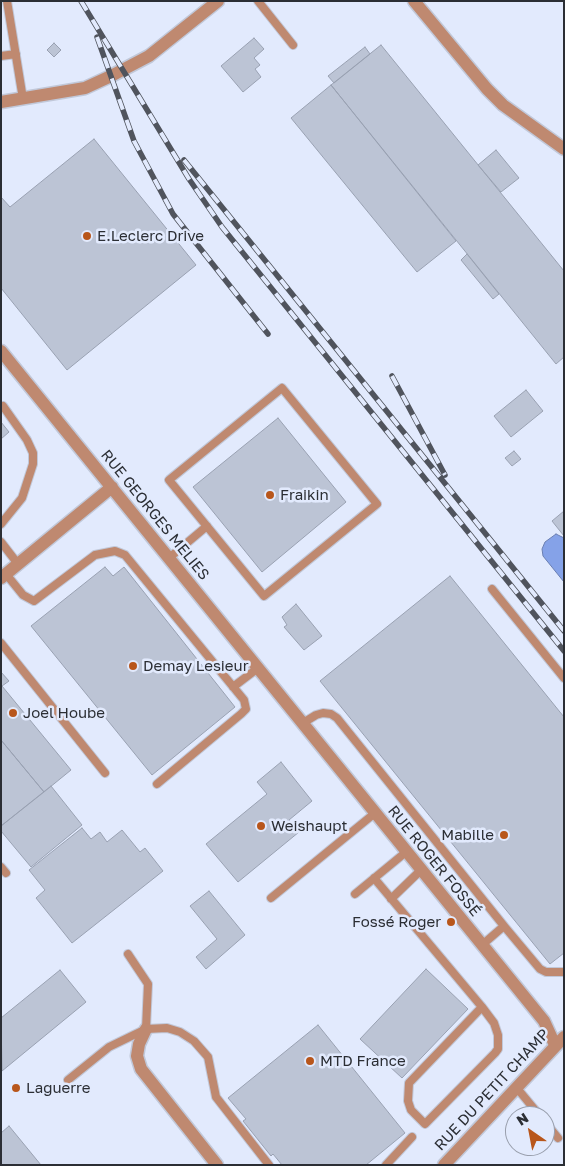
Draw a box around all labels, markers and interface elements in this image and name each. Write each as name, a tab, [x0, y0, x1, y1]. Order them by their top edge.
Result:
place label: E.Leclerc Drive	[97, 227, 204, 245]
marker: E.Leclerc Drive	[81, 230, 93, 242]
street label: RUE GEORGES MELIES	[97, 446, 213, 584]
place label: Fraikin	[280, 486, 329, 504]
marker: Fraikin	[264, 489, 276, 501]
place label: Demay Lesieur	[143, 657, 248, 675]
marker: Demay Lesieur	[127, 660, 139, 672]
place label: Joel Hoube	[23, 704, 105, 722]
marker: Joel Hoube	[7, 707, 19, 719]
street label: RUE ROGER FOSSÉ	[384, 802, 484, 920]
place label: Weishaupt	[271, 817, 347, 835]
marker: Weishaupt	[255, 820, 267, 832]
place label: Mabille	[441, 826, 494, 844]
marker: Mabille	[498, 829, 510, 841]
place label: Fossé Roger	[352, 913, 441, 931]
marker: Fossé Roger	[445, 916, 457, 928]
street label: RUE DU PETIT CHAMP	[431, 1025, 553, 1155]
place label: MTD France	[320, 1052, 406, 1070]
marker: MTD France	[304, 1055, 316, 1067]
place label: Laguerre	[26, 1079, 90, 1097]
marker: Laguerre	[10, 1082, 22, 1094]
north arrow	[505, 1106, 555, 1156]
text: N	[513, 1109, 531, 1129]

